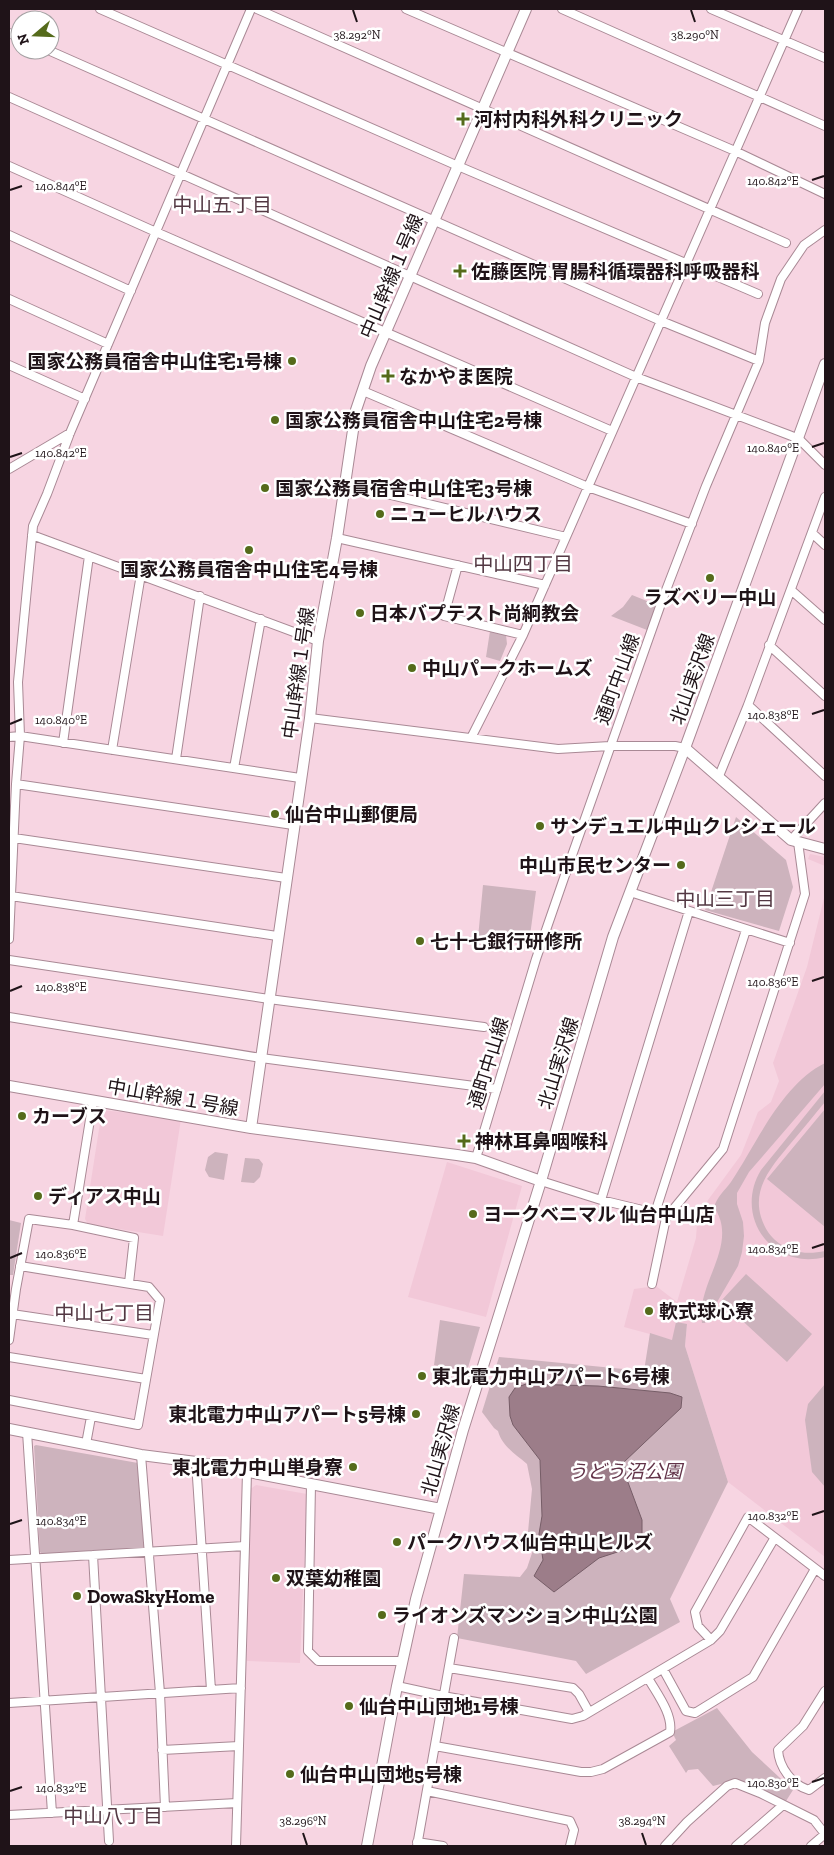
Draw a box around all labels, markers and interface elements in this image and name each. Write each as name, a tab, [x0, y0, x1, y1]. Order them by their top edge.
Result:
north arrow	[10, 10, 60, 60]
text: 38.292°N	[333, 28, 381, 42]
text: 38.290°N	[671, 28, 719, 42]
text: N	[13, 31, 33, 47]
place label: 河村内科外科クリニック	[474, 108, 683, 131]
marker: 河村内科外科クリニック	[456, 112, 470, 126]
text: 140.842°E	[747, 174, 799, 188]
text: 140.844°E	[35, 179, 87, 193]
district label: 中山五丁目	[172, 193, 272, 217]
street label: 中山幹線１号線	[355, 210, 428, 342]
place label: 佐藤医院 胃腸科循環器科呼吸器科	[471, 260, 760, 283]
marker: 佐藤医院 胃腸科循環器科呼吸器科	[453, 264, 467, 278]
place label: 国家公務員宿舎中山住宅1号棟	[27, 350, 282, 373]
marker: 国家公務員宿舎中山住宅1号棟	[286, 355, 298, 367]
place label: なかやま医院	[399, 365, 513, 388]
marker: なかやま医院	[381, 369, 395, 383]
place label: 国家公務員宿舎中山住宅2号棟	[285, 409, 542, 432]
marker: 国家公務員宿舎中山住宅2号棟	[269, 414, 281, 426]
text: 140.840°E	[747, 441, 799, 455]
text: 140.842°E	[35, 446, 87, 460]
place label: 国家公務員宿舎中山住宅3号棟	[275, 477, 532, 500]
marker: 国家公務員宿舎中山住宅3号棟	[259, 482, 271, 494]
place label: ニューヒルハウス	[390, 503, 542, 526]
marker: ニューヒルハウス	[374, 508, 386, 520]
marker: 国家公務員宿舎中山住宅4号棟	[243, 544, 255, 556]
district label: 中山四丁目	[473, 552, 573, 576]
place label: 国家公務員宿舎中山住宅4号棟	[120, 558, 378, 581]
marker: ラズベリー中山	[704, 572, 716, 584]
place label: ラズベリー中山	[644, 586, 776, 609]
place label: 日本バプテスト尚絅教会	[370, 602, 579, 625]
street label: 中山幹線１号線	[278, 606, 319, 741]
marker: 日本バプテスト尚絅教会	[354, 607, 366, 619]
street label: 通町中山線	[590, 631, 645, 728]
street label: 北山実沢線	[665, 631, 720, 728]
place label: 中山パークホームズ	[422, 657, 592, 680]
marker: 中山パークホームズ	[406, 662, 418, 674]
text: 140.838°E	[748, 708, 798, 722]
text: 140.840°E	[35, 713, 87, 727]
place label: 仙台中山郵便局	[285, 803, 418, 826]
marker: 仙台中山郵便局	[269, 808, 281, 820]
place label: サンデュエル中山クレシェール	[550, 815, 816, 838]
marker: サンデュエル中山クレシェール	[534, 820, 546, 832]
place label: 中山市民センター	[519, 854, 671, 877]
marker: 中山市民センター	[675, 859, 687, 871]
district label: 中山三丁目	[675, 887, 775, 911]
place label: 七十七銀行研修所	[430, 930, 582, 953]
marker: 七十七銀行研修所	[414, 935, 426, 947]
text: 140.836°E	[748, 975, 798, 989]
text: 140.838°E	[36, 980, 86, 994]
street label: 通町中山線	[464, 1014, 513, 1112]
street label: 北山実沢線	[534, 1014, 583, 1112]
street label: 中山幹線１号線	[105, 1075, 240, 1120]
place label: カーブス	[32, 1105, 107, 1128]
marker: カーブス	[16, 1110, 28, 1122]
place label: 神林耳鼻咽喉科	[475, 1130, 608, 1153]
marker: 神林耳鼻咽喉科	[457, 1134, 471, 1148]
place label: ディアス中山	[48, 1185, 161, 1208]
marker: ディアス中山	[32, 1190, 44, 1202]
place label: ヨークベニマル 仙台中山店	[483, 1203, 715, 1226]
marker: ヨークベニマル 仙台中山店	[467, 1208, 479, 1220]
text: 140.834°E	[748, 1242, 798, 1256]
text: 140.836°E	[36, 1247, 86, 1261]
place label: 軟式球心寮	[659, 1300, 754, 1323]
district label: 中山七丁目	[54, 1301, 154, 1325]
marker: 軟式球心寮	[643, 1305, 655, 1317]
place label: 東北電力中山アパート6号棟	[432, 1365, 670, 1388]
marker: 東北電力中山アパート6号棟	[416, 1370, 428, 1382]
street label: 北山実沢線	[416, 1401, 465, 1499]
place label: 東北電力中山アパート5号棟	[168, 1403, 406, 1426]
marker: 東北電力中山アパート5号棟	[410, 1408, 422, 1420]
place label: 東北電力中山単身寮	[172, 1456, 343, 1479]
park label: うどう沼公園	[568, 1460, 685, 1483]
marker: 東北電力中山単身寮	[347, 1461, 359, 1473]
text: 140.832°E	[748, 1509, 798, 1523]
text: 140.834°E	[36, 1514, 86, 1528]
place label: パークハウス仙台中山ヒルズ	[407, 1531, 653, 1554]
marker: パークハウス仙台中山ヒルズ	[391, 1536, 403, 1548]
place label: 双葉幼稚園	[286, 1567, 381, 1590]
marker: 双葉幼稚園	[270, 1572, 282, 1584]
place label: DowaSkyHome	[87, 1585, 214, 1608]
marker: DowaSkyHome	[71, 1590, 83, 1602]
place label: ライオンズマンション中山公園	[392, 1604, 658, 1627]
marker: ライオンズマンション中山公園	[376, 1609, 388, 1621]
place label: 仙台中山団地1号棟	[359, 1695, 519, 1718]
marker: 仙台中山団地1号棟	[343, 1700, 355, 1712]
place label: 仙台中山団地5号棟	[300, 1763, 462, 1786]
marker: 仙台中山団地5号棟	[284, 1768, 296, 1780]
text: 140.830°E	[747, 1776, 799, 1790]
text: 140.832°E	[36, 1781, 86, 1795]
district label: 中山八丁目	[63, 1804, 163, 1828]
text: 38.296°N	[279, 1814, 327, 1828]
text: 38.294°N	[618, 1814, 666, 1828]

